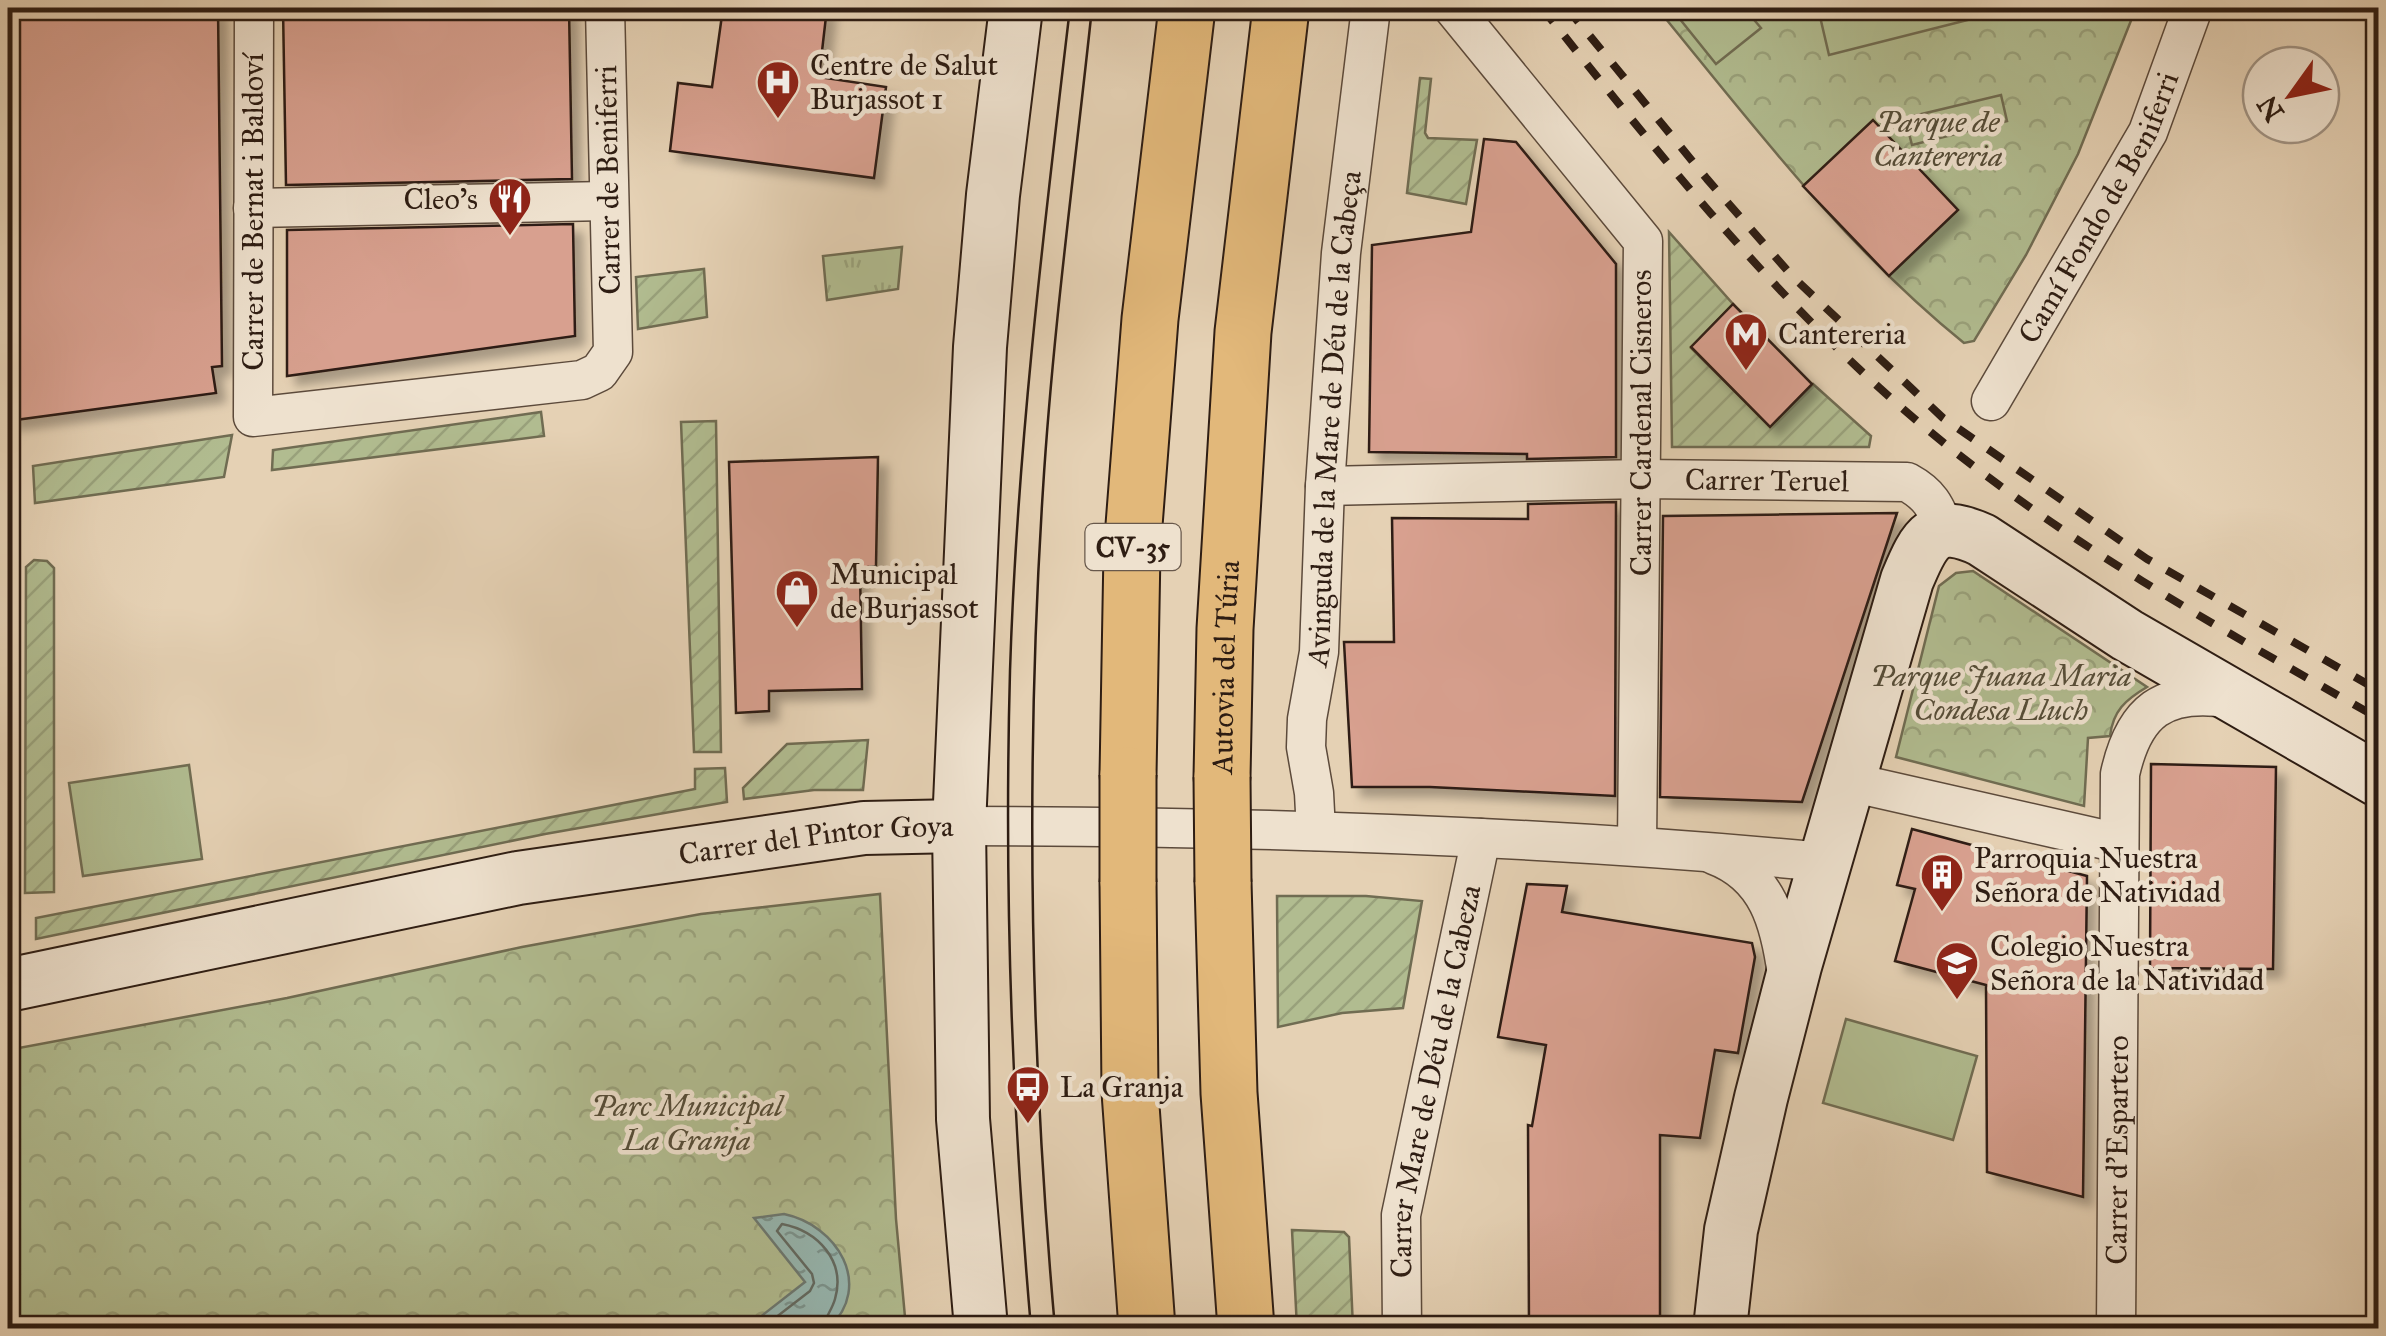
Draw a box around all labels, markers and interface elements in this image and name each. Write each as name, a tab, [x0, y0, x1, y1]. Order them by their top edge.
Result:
north arrow	[2241, 45, 2341, 145]
place label: Centre de Salut Burjassot 1	[810, 47, 999, 117]
street label: Carrer de Bernat i Baldoví	[235, 52, 271, 371]
hospital icon: Centre de Salut Burjassot 1	[755, 59, 801, 120]
street label: Carrer de Beniferri	[588, 65, 628, 295]
street label: Camí Fondo de Beniferri	[2011, 67, 2186, 350]
text: N	[2249, 89, 2292, 128]
park label: Parque de Cantereria	[1873, 104, 2003, 174]
street label: Avinguda de la Mare de Déu de la Cabeça	[1298, 168, 1369, 671]
restaurant icon: Cleo's	[487, 176, 533, 237]
place label: Cleo's	[404, 181, 478, 217]
street label: Carrer Cardenal Cisneros	[1623, 270, 1659, 576]
metro station icon: Cantereria	[1723, 311, 1769, 372]
place label: Cantereria	[1778, 316, 1906, 352]
street label: Carrer Teruel	[1685, 461, 1850, 499]
road number: CV-35	[1086, 524, 1180, 570]
place label: Municipal de Burjassot	[830, 556, 979, 626]
street label: Autovia del Túria	[1204, 559, 1247, 776]
shop icon: Municipal de Burjassot	[774, 568, 820, 629]
park label: Parque Juana Maria Condesa Lluch	[1870, 658, 2132, 728]
street label: Carrer del Pintor Goya	[676, 808, 954, 873]
place label: Parroquia Nuestra Señora de Natividad	[1974, 840, 2221, 910]
building icon: Parroquia Nuestra Señora de Natividad	[1919, 852, 1965, 913]
street label: Carrer Mare de Déu de la Cabeza	[1383, 881, 1489, 1278]
place label: Colegio Nuestra Señora de la Natividad	[1990, 928, 2264, 998]
school or university icon: Colegio Nuestra Señora de la Natividad	[1934, 940, 1980, 1001]
street label: Carrer d'Espartero	[2098, 1035, 2136, 1265]
bus stop icon: La Granja	[1005, 1064, 1051, 1125]
place label: La Granja	[1060, 1069, 1184, 1105]
park label: Parc Municipal La Granja	[591, 1088, 786, 1158]

